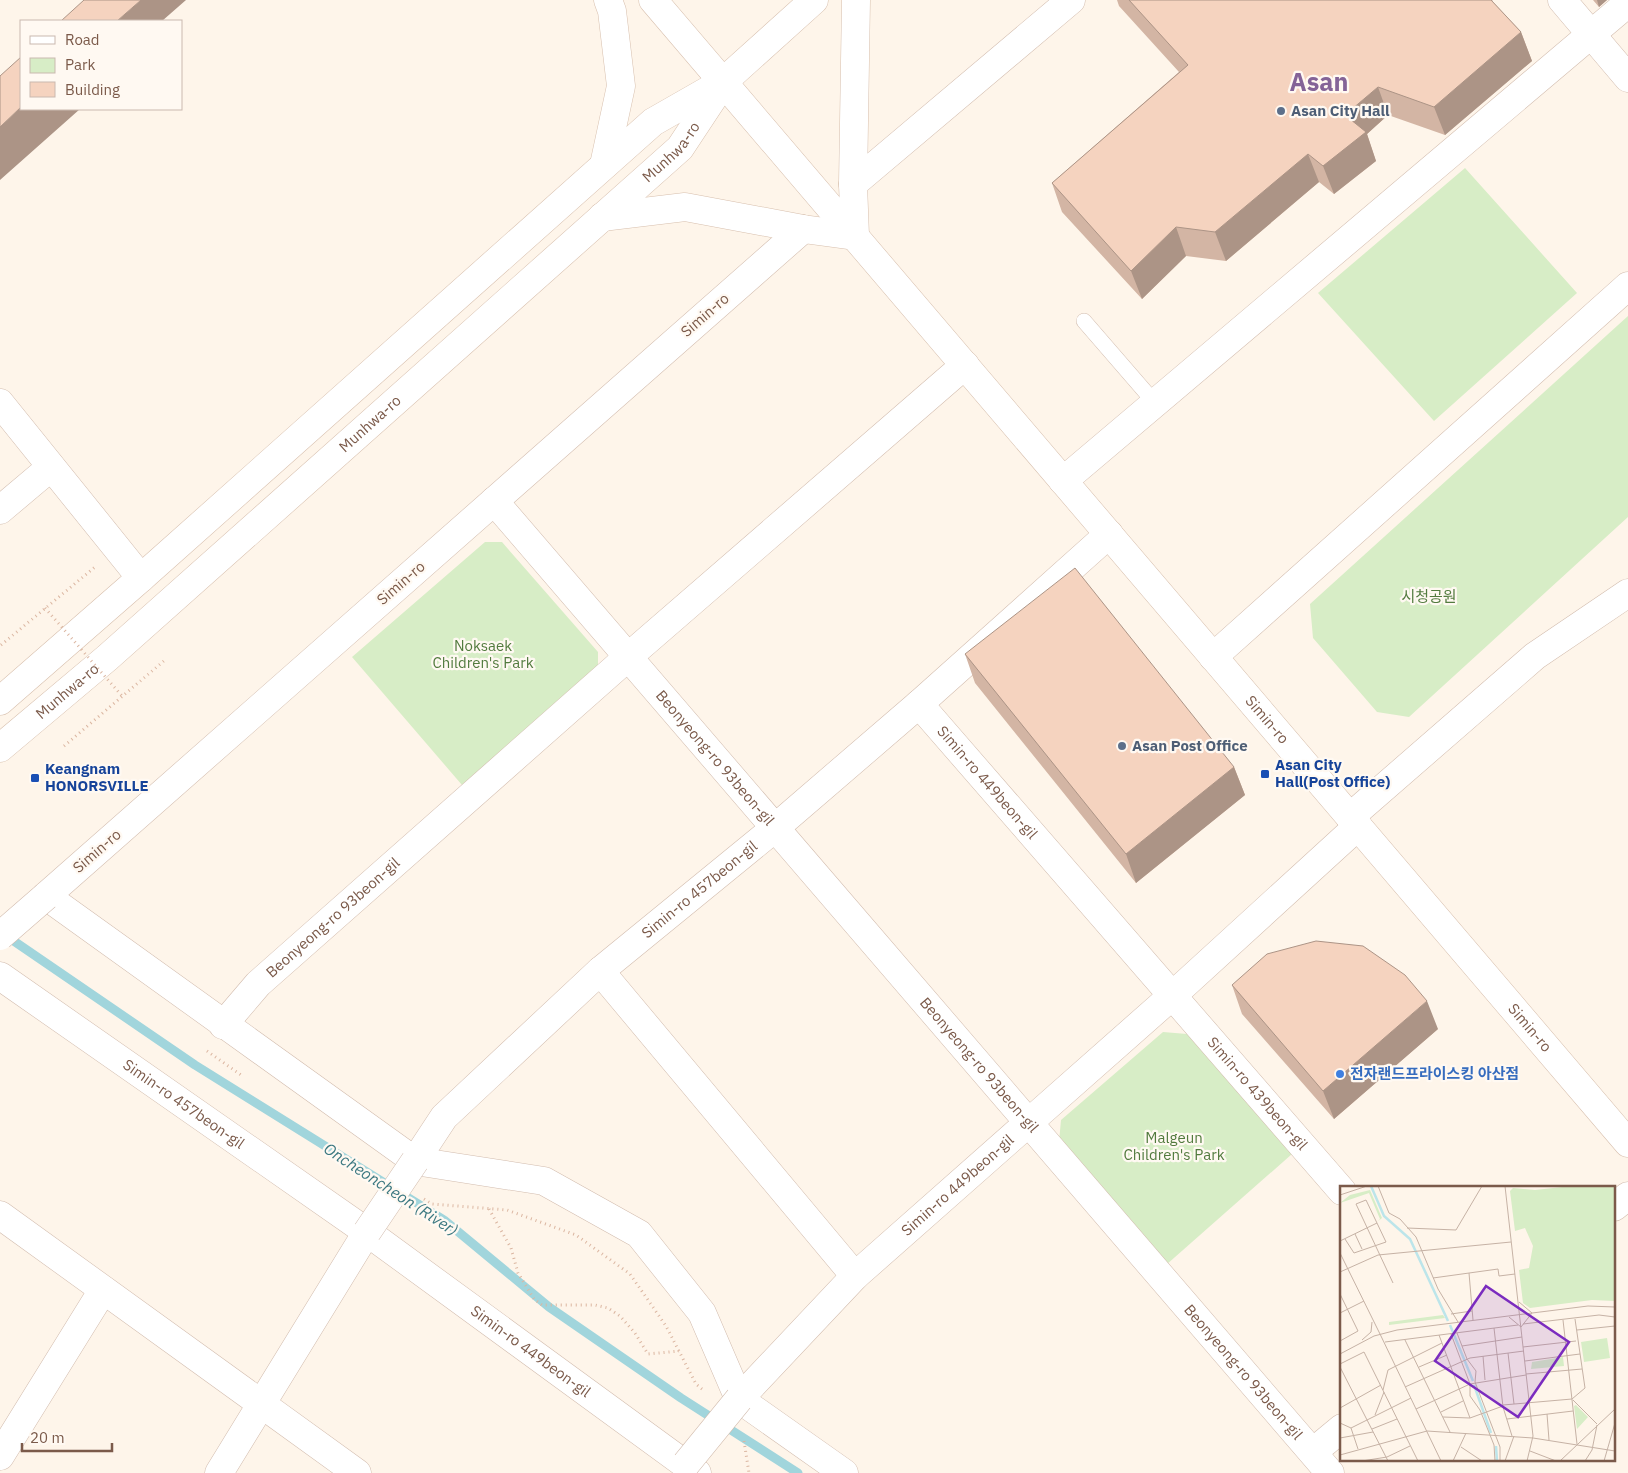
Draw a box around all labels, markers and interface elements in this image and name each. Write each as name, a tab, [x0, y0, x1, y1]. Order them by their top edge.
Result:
legend	[20, 20, 182, 110]
text: Road	[65, 30, 100, 49]
text: Park	[65, 55, 95, 74]
district label: Asan	[1290, 65, 1348, 98]
text: Building	[65, 80, 120, 99]
place label: Asan City Hall	[1291, 101, 1390, 120]
marker: Asan City Hall	[1275, 105, 1287, 117]
street label: Munhwa-ro	[638, 118, 704, 186]
street label: Simin-ro	[677, 289, 733, 341]
street label: Munhwa-ro	[335, 391, 405, 456]
street label: Simin-ro	[373, 557, 429, 609]
park label: 시청공원	[1401, 587, 1457, 606]
park label: Noksaek Children's Park	[432, 636, 534, 672]
street label: Munhwa-ro	[31, 659, 103, 723]
street label: Beonyeong-ro 93beon-gil	[652, 686, 779, 829]
street label: Simin-ro	[1241, 691, 1293, 748]
street label: Simin-ro 449beon-gil	[933, 722, 1042, 843]
place label: Asan Post Office	[1132, 736, 1248, 755]
marker: Asan Post Office	[1116, 740, 1128, 752]
place label: Asan City Hall(Post Office)	[1275, 755, 1390, 791]
place label: Keangnam HONORSVILLE	[45, 759, 149, 795]
marker: Asan City Hall(Post Office)	[1259, 768, 1271, 780]
marker: Keangnam HONORSVILLE	[29, 772, 41, 784]
street label: Simin-ro	[69, 825, 125, 877]
street label: Simin-ro 457beon-gil	[638, 836, 761, 942]
street label: Beonyeong-ro 93beon-gil	[262, 853, 404, 982]
street label: Beonyeong-ro 93beon-gil	[916, 993, 1043, 1136]
street label: Simin-ro	[1504, 999, 1556, 1056]
street label: Simin-ro 439beon-gil	[1203, 1033, 1312, 1154]
street label: Simin-ro 457beon-gil	[120, 1055, 248, 1153]
place label: 전자랜드프라이스킹 아산점	[1350, 1064, 1519, 1083]
marker: 전자랜드프라이스킹 아산점	[1334, 1068, 1346, 1080]
park label: Malgeun Children's Park	[1123, 1128, 1225, 1164]
street label: Simin-ro 449beon-gil	[897, 1130, 1018, 1240]
water label: Oncheoncheon (River)	[320, 1138, 462, 1240]
inset map	[1340, 1186, 1616, 1460]
street label: Beonyeong-ro 93beon-gil	[1180, 1300, 1307, 1443]
street label: Simin-ro 449beon-gil	[467, 1301, 595, 1401]
scale bar	[22, 1420, 112, 1452]
text: 20 m	[30, 1428, 65, 1447]

